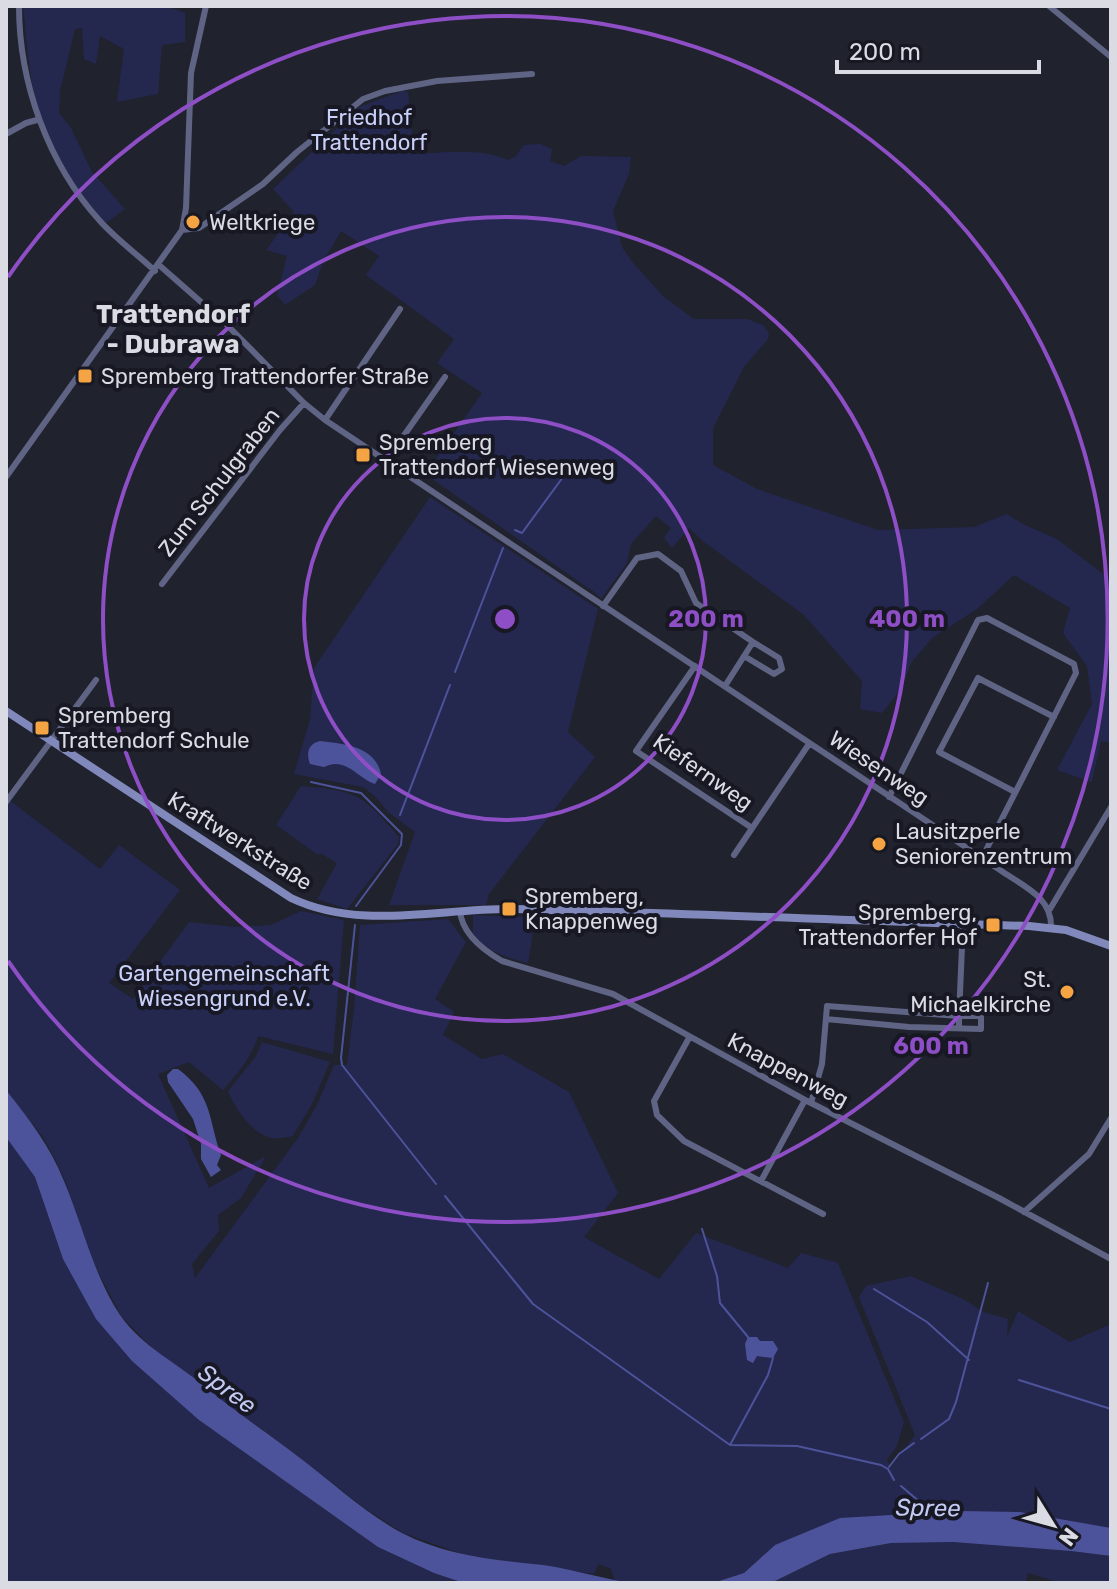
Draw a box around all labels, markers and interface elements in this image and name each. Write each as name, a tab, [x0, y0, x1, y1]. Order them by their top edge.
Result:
scale bar	[837, 24, 1039, 74]
text: 200 m	[849, 38, 921, 66]
park label: Friedhof Trattendorf	[311, 104, 428, 156]
place label: Weltkriege	[209, 209, 315, 236]
marker: Weltkriege	[184, 213, 202, 231]
district label: Trattendorf - Dubrawa	[96, 299, 250, 360]
place label: Spremberg Trattendorfer Straße	[101, 363, 429, 390]
marker: Spremberg Trattendorfer Straße	[76, 367, 94, 385]
street label: Zum Schulgraben	[153, 402, 285, 562]
place label: Spremberg Trattendorf Wiesenweg	[379, 429, 615, 481]
marker: Spremberg Trattendorf Wiesenweg	[354, 446, 372, 464]
centre of rings	[491, 605, 519, 633]
text: 200 m	[668, 605, 744, 633]
text: 400 m	[869, 605, 945, 633]
place label: Spremberg Trattendorf Schule	[58, 702, 250, 754]
marker: Spremberg Trattendorf Schule	[33, 719, 51, 737]
street label: Wiesenweg	[824, 725, 934, 811]
street label: Kiefernweg	[648, 728, 758, 816]
street label: Kraftwerkstraße	[163, 786, 317, 896]
place label: Lausitzperle Seniorenzentrum	[895, 818, 1072, 870]
marker: Lausitzperle Seniorenzentrum	[870, 835, 888, 853]
place label: Spremberg, Knappenweg	[525, 883, 658, 935]
place label: Spremberg, Trattendorfer Hof	[798, 899, 978, 951]
marker: Spremberg, Knappenweg	[500, 900, 518, 918]
marker: Spremberg, Trattendorfer Hof	[984, 916, 1002, 934]
park label: Gartengemeinschaft Wiesengrund e.V.	[118, 960, 330, 1012]
place label: St. Michaelkirche	[910, 966, 1051, 1018]
marker: St. Michaelkirche	[1058, 983, 1076, 1001]
street label: Knappenweg	[723, 1027, 853, 1113]
text: 600 m	[893, 1032, 969, 1060]
water label: Spree	[193, 1358, 261, 1420]
north arrow	[1013, 1485, 1093, 1565]
water label: Spree	[895, 1493, 961, 1523]
text: N	[1053, 1522, 1084, 1551]

